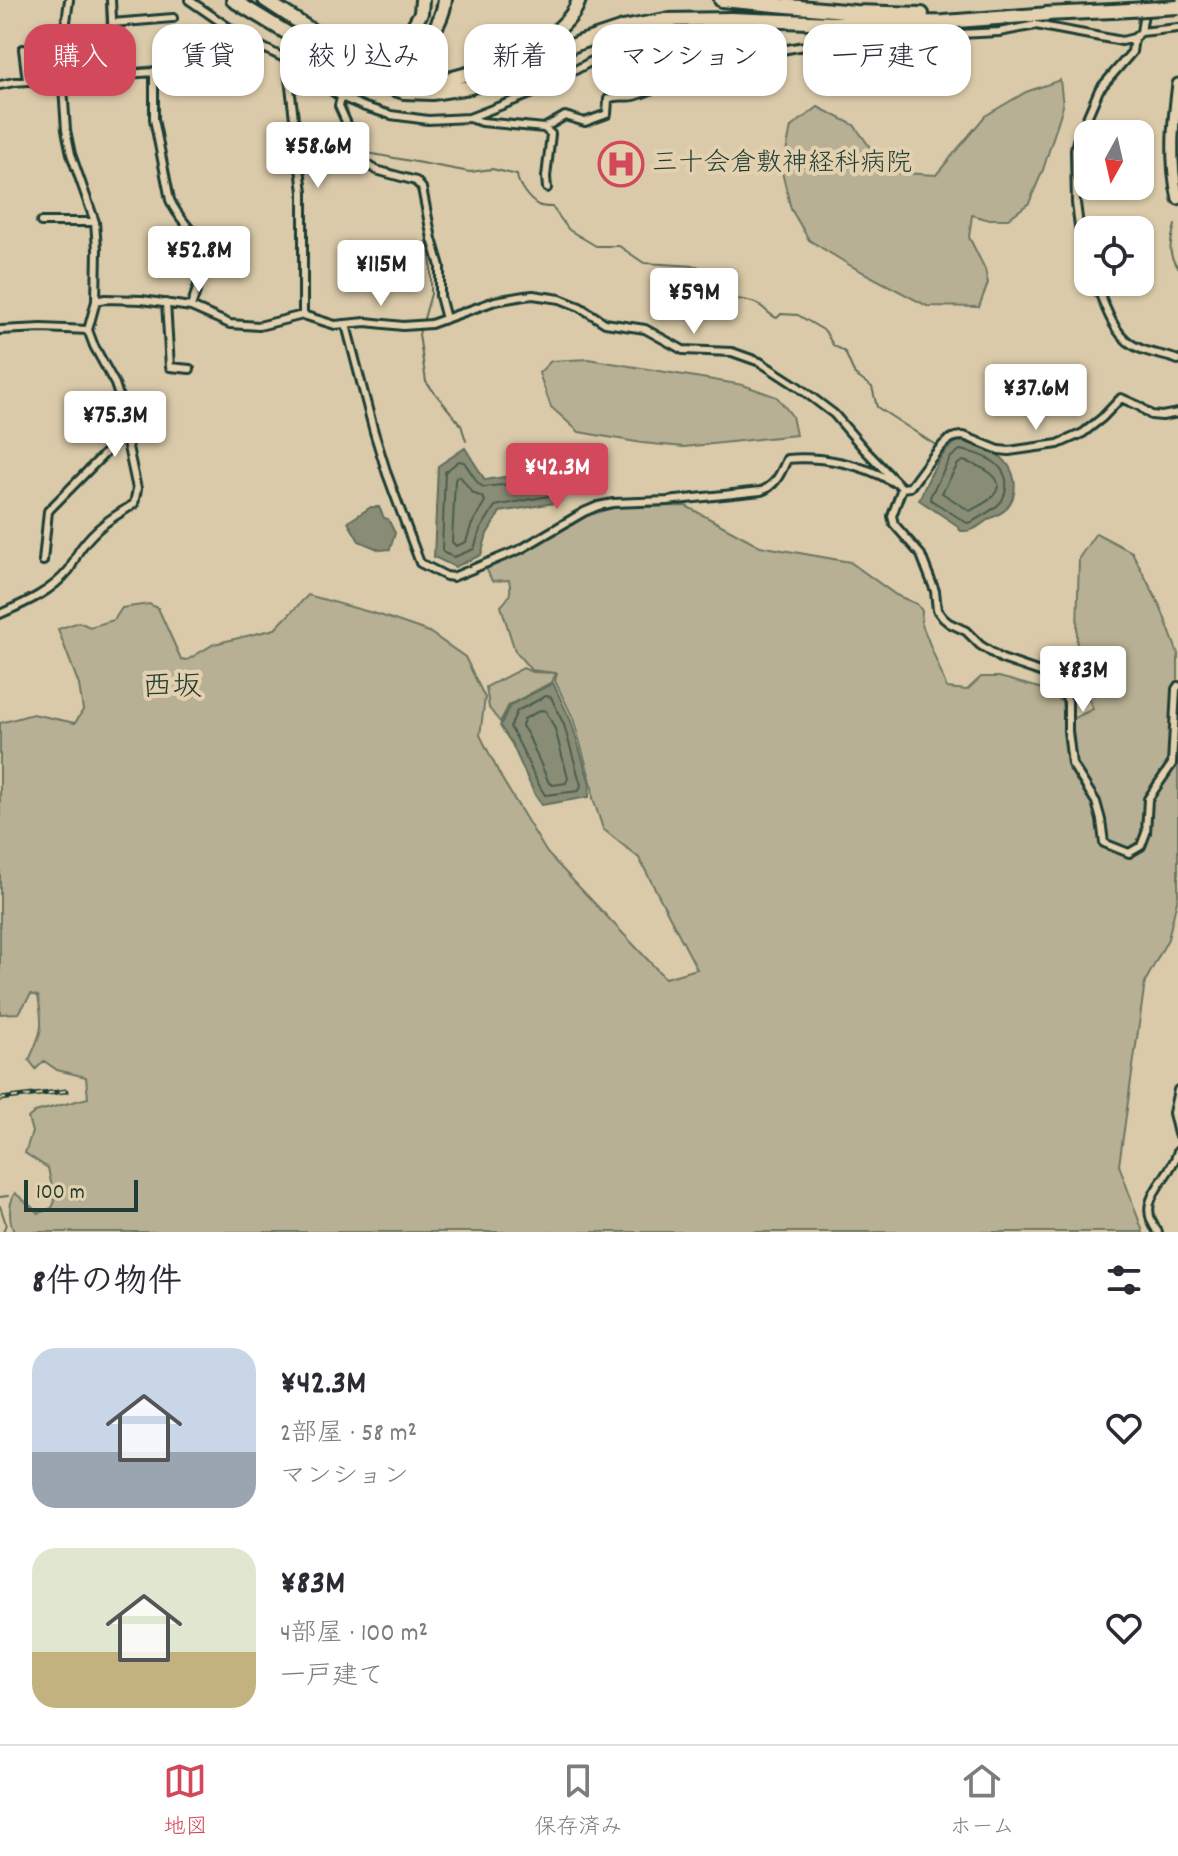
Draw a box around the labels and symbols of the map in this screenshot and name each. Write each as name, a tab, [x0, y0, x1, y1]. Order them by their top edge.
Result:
north arrow	[1074, 120, 1154, 200]
pin: ¥58.6M	[253, 122, 383, 190]
hospital icon: 三十会倉敷神経科病院	[597, 140, 645, 188]
place label: 三十会倉敷神経科病院	[652, 146, 912, 183]
pin: ¥52.8M	[134, 226, 264, 294]
pin: ¥115M	[325, 240, 437, 308]
pin: ¥59M	[647, 268, 741, 336]
pin: ¥37.6M	[971, 364, 1101, 432]
pin: ¥75.3M	[50, 391, 180, 459]
pin: ¥42.3M	[492, 443, 622, 511]
pin: ¥83M	[1036, 646, 1130, 714]
district label: 西坂	[142, 668, 202, 711]
scale bar	[24, 1176, 138, 1212]

